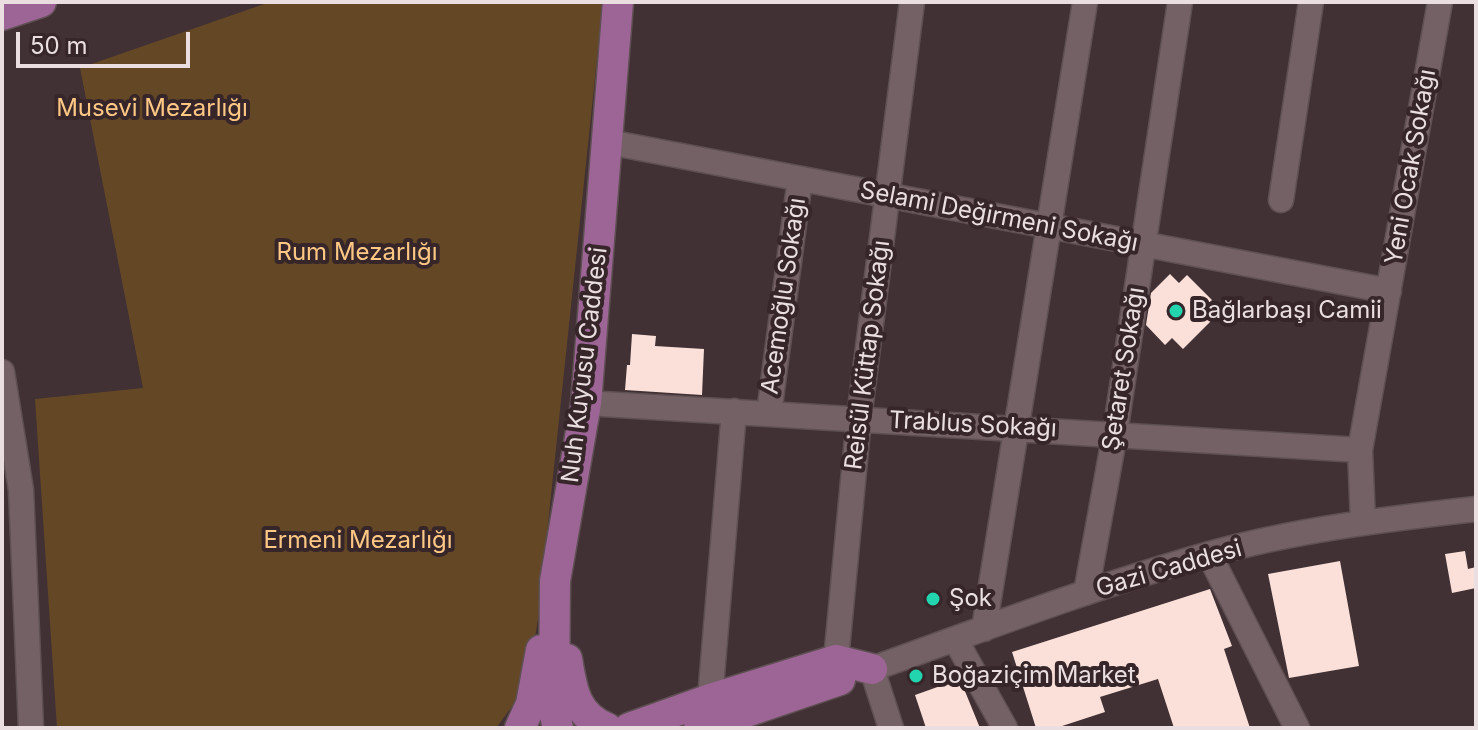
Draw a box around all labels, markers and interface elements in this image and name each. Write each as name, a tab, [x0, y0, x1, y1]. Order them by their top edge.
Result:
scale bar	[20, 16, 194, 66]
text: 50 m	[30, 31, 88, 60]
street label: Yeni Ocak Sokağı	[1380, 67, 1442, 267]
park label: Musevi Mezarlığı	[56, 95, 248, 123]
street label: Selami Değirmeni Sokağı	[858, 176, 1140, 258]
street label: Acemoğlu Sokağı	[756, 196, 812, 396]
park label: Rum Mezarlığı	[276, 239, 438, 267]
street label: Reisül Küttap Sokağı	[840, 239, 896, 471]
street label: Nuh Kuyusu Caddesi	[556, 246, 614, 484]
street label: Şetaret Sokağı	[1097, 285, 1151, 453]
place label: Bağlarbaşı Camii	[1192, 297, 1382, 325]
marker: Bağlarbaşı Camii	[1167, 302, 1185, 320]
street label: Trablus Sokağı	[888, 406, 1058, 444]
park label: Ermeni Mezarlığı	[263, 527, 453, 555]
street label: Gazi Caddesi	[1093, 534, 1245, 604]
place label: Şok	[949, 585, 992, 613]
marker: Şok	[924, 590, 942, 608]
place label: Boğaziçim Market	[932, 662, 1136, 690]
marker: Boğaziçim Market	[907, 667, 925, 685]

